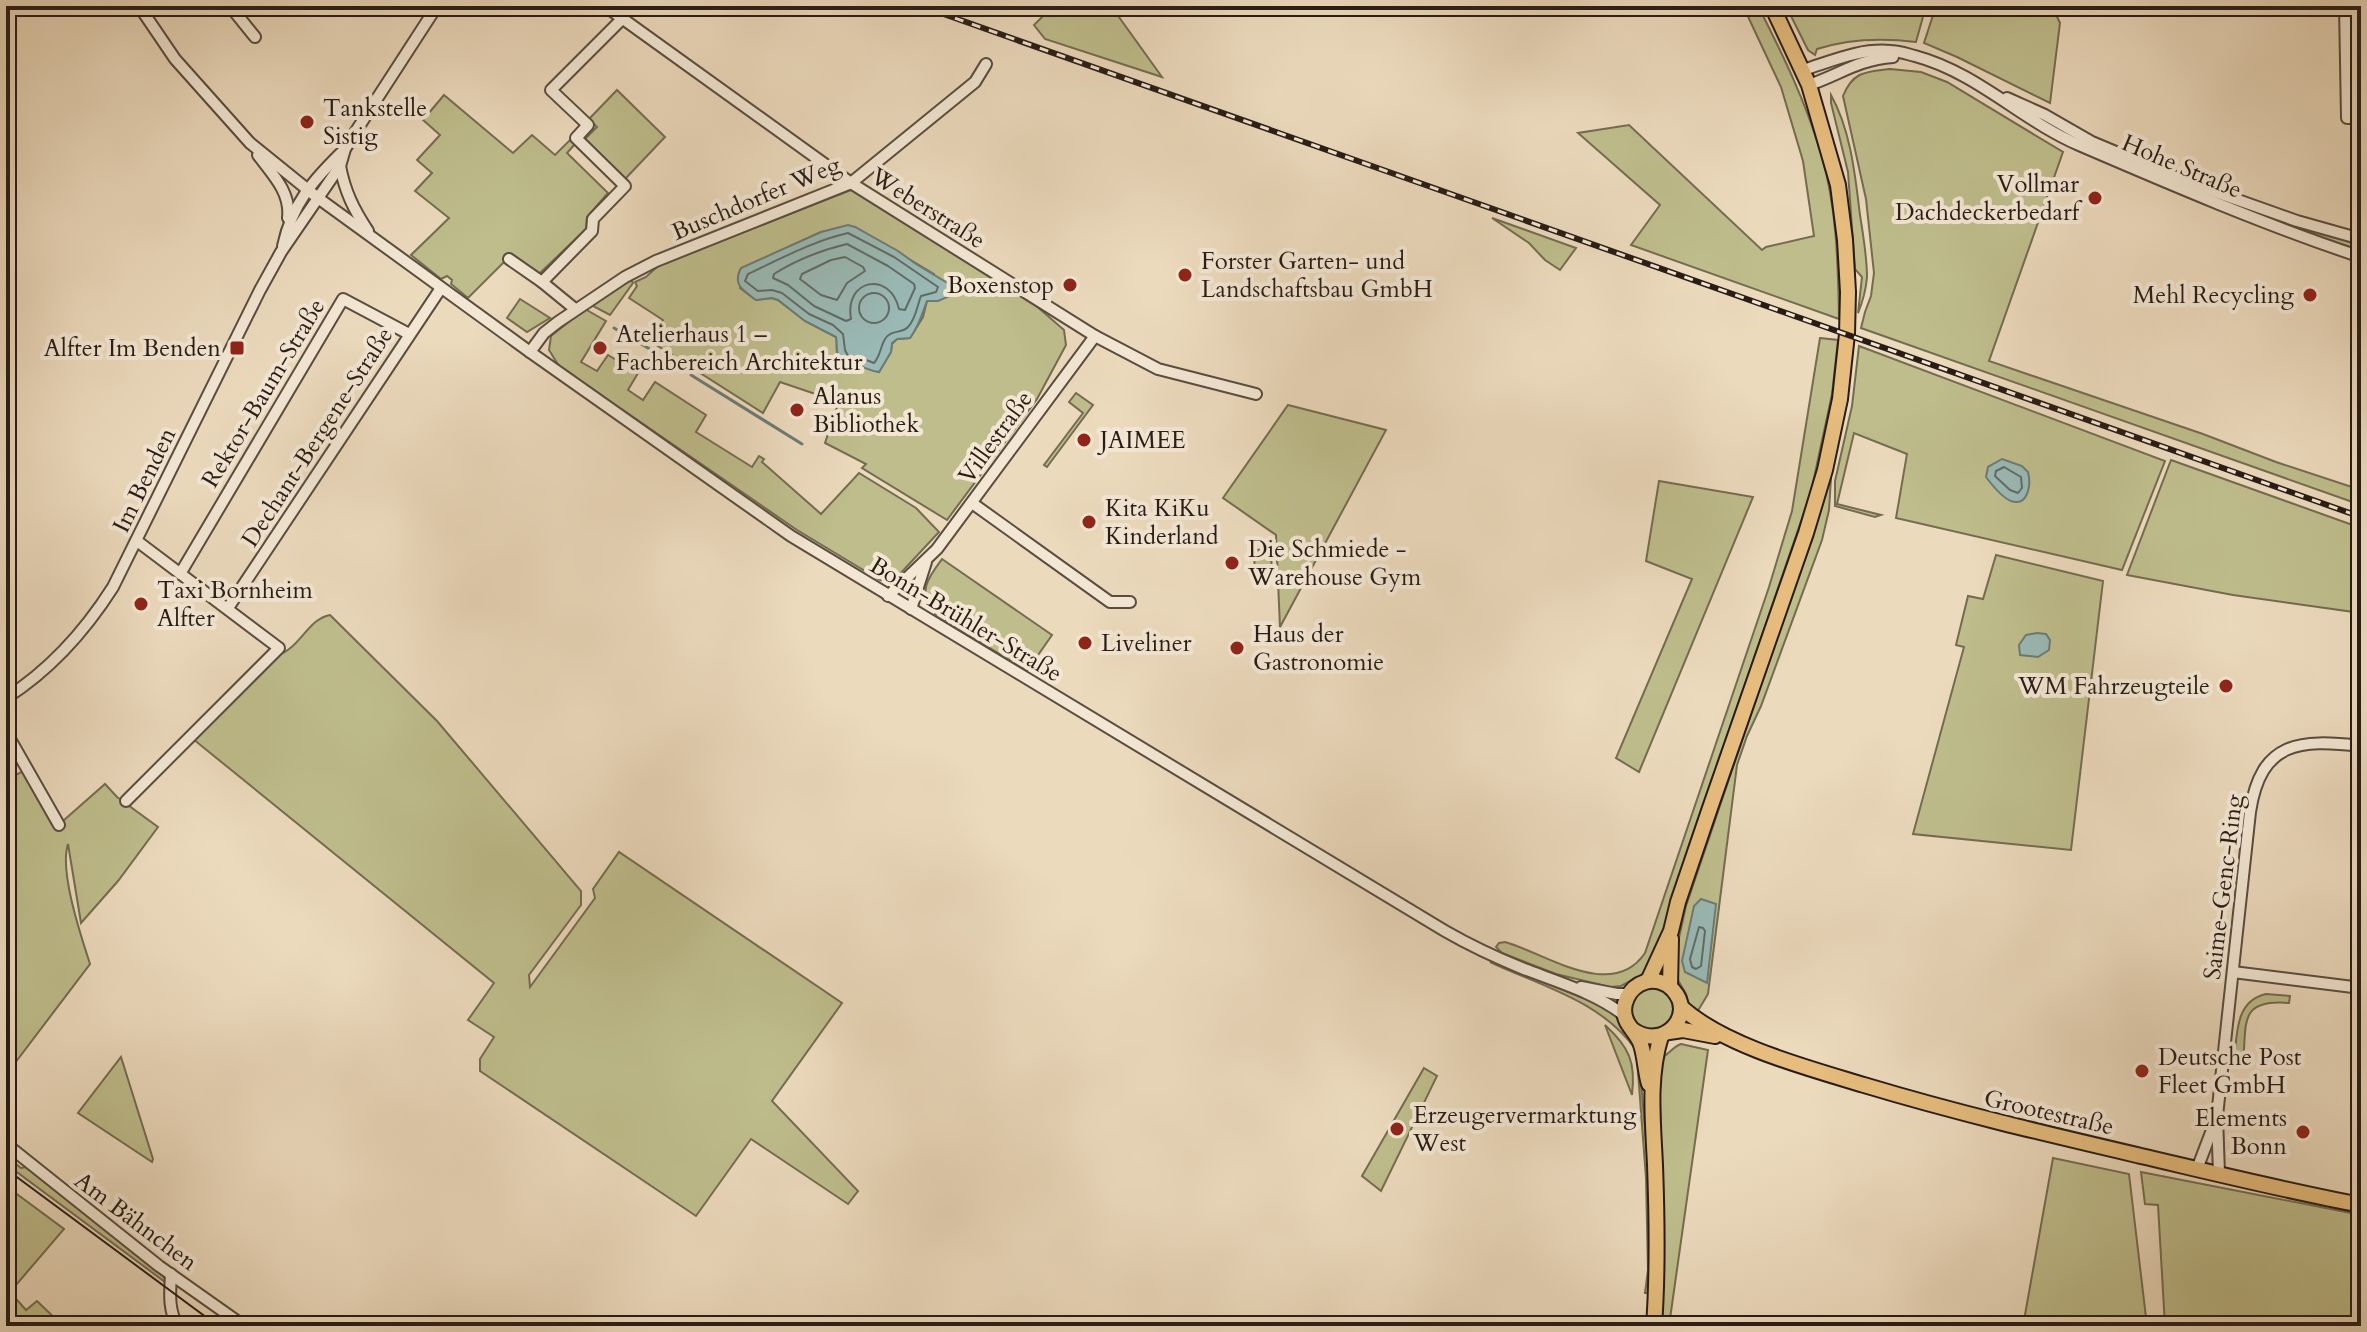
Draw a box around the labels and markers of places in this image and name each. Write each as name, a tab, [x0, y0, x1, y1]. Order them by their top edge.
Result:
place label: Tankstelle Sistig	[323, 92, 427, 153]
marker: Tankstelle Sistig	[298, 113, 316, 131]
place label: Vollmar Dachdeckerbedarf	[1895, 168, 2083, 229]
marker: Vollmar Dachdeckerbedarf	[2086, 189, 2104, 207]
place label: Forster Garten- und Landschaftsbau GmbH	[1201, 245, 1433, 306]
marker: Forster Garten- und Landschaftsbau GmbH	[1176, 266, 1194, 284]
place label: Boxenstop	[947, 269, 1054, 302]
marker: Boxenstop	[1061, 276, 1079, 294]
place label: Mehl Recycling	[2133, 279, 2295, 312]
marker: Mehl Recycling	[2301, 286, 2319, 304]
place label: Atelierhaus 1 – Fachbereich Architektur	[616, 318, 863, 379]
place label: Alfter Im Benden	[44, 332, 221, 365]
marker: Alfter Im Benden	[228, 339, 246, 357]
marker: Atelierhaus 1 – Fachbereich Architektur	[591, 339, 609, 357]
place label: Alanus Bibliothek	[813, 380, 919, 441]
marker: Alanus Bibliothek	[788, 401, 806, 419]
place label: JAIMEE	[1097, 424, 1186, 457]
marker: JAIMEE	[1075, 431, 1093, 449]
place label: Kita KiKu Kinderland	[1105, 492, 1219, 553]
marker: Kita KiKu Kinderland	[1080, 513, 1098, 531]
place label: Die Schmiede - Warehouse Gym	[1247, 533, 1422, 594]
marker: Die Schmiede - Warehouse Gym	[1223, 554, 1241, 572]
place label: Taxi Bornheim Alfter	[157, 574, 314, 635]
marker: Taxi Bornheim Alfter	[132, 595, 150, 613]
place label: Haus der Gastronomie	[1253, 618, 1384, 679]
place label: Liveliner	[1101, 627, 1192, 660]
marker: Liveliner	[1076, 634, 1094, 652]
marker: Haus der Gastronomie	[1228, 639, 1246, 657]
place label: WM Fahrzeugteile	[2017, 670, 2210, 703]
marker: WM Fahrzeugteile	[2217, 677, 2235, 695]
place label: Deutsche Post Fleet GmbH	[2158, 1041, 2302, 1102]
marker: Deutsche Post Fleet GmbH	[2133, 1062, 2151, 1080]
place label: Erzeugervermarktung West	[1412, 1099, 1637, 1160]
place label: Elements Bonn	[2195, 1102, 2287, 1163]
marker: Erzeugervermarktung West	[1388, 1120, 1406, 1138]
marker: Elements Bonn	[2294, 1123, 2312, 1141]

